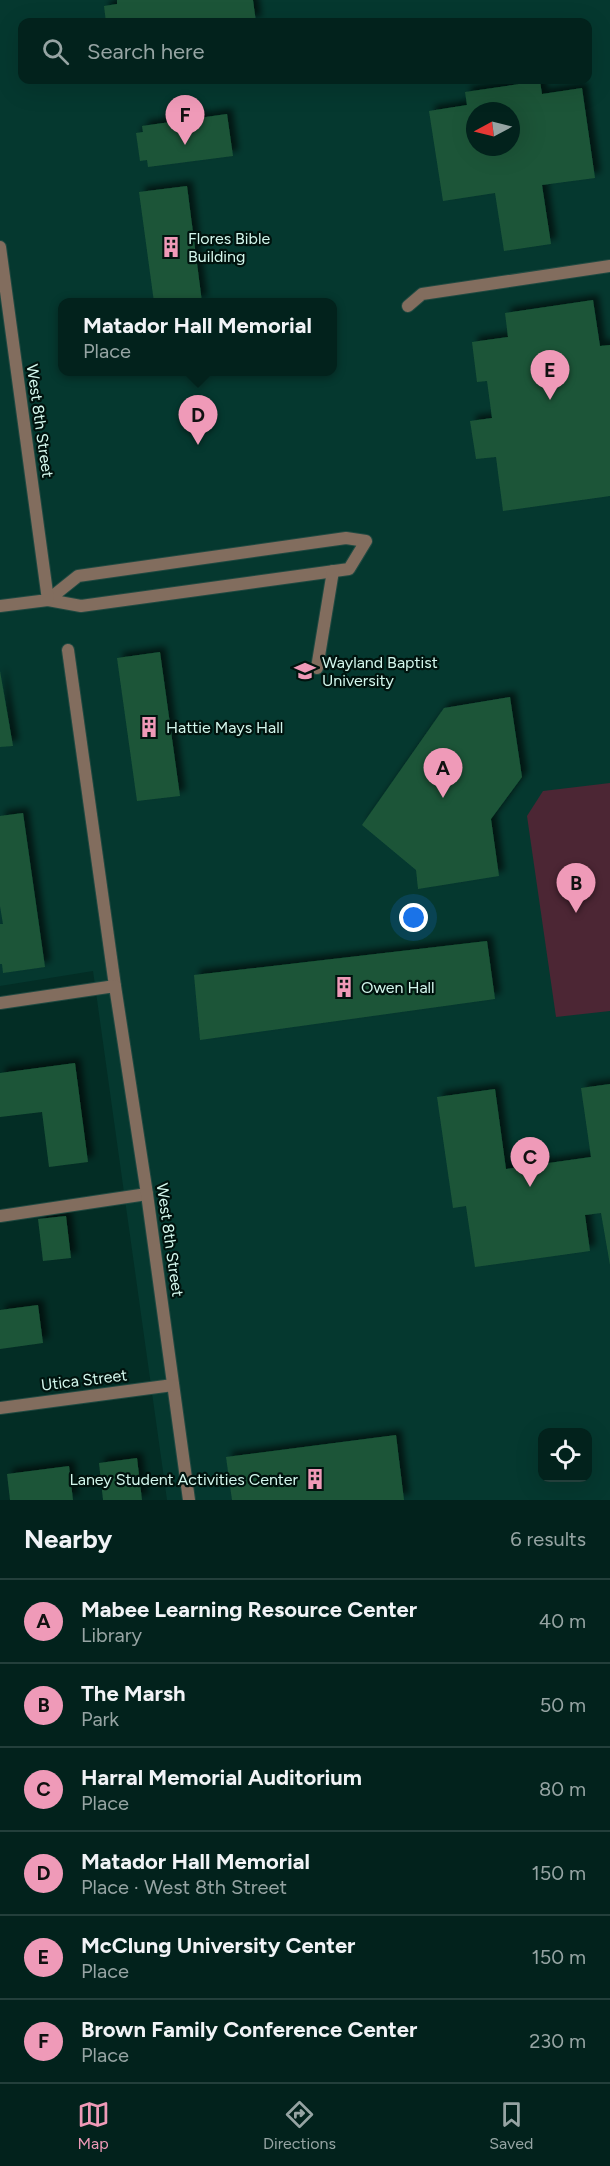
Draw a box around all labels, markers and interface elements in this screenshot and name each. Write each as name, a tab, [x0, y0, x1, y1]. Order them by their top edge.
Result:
search box	[18, 18, 592, 84]
icon: search	[39, 35, 72, 68]
text: Search here	[87, 38, 205, 65]
pin: F	[166, 96, 204, 145]
north arrow	[466, 102, 520, 156]
place label: Flores Bible Building	[188, 229, 270, 266]
building icon: Flores Bible Building	[159, 235, 183, 259]
popup	[58, 298, 337, 376]
text: Matador Hall Memorial	[83, 312, 312, 339]
text: Place	[83, 339, 131, 363]
pin: E	[530, 350, 570, 400]
street label: West 8th Street	[23, 363, 57, 479]
pin: D	[178, 396, 218, 445]
place label: Wayland Baptist University	[322, 653, 438, 690]
school or university icon: Wayland Baptist University	[293, 659, 317, 683]
building icon: Hattie Mays Hall	[137, 715, 161, 739]
place label: Hattie Mays Hall	[166, 718, 283, 737]
pin: A	[424, 748, 462, 798]
pin: B	[556, 864, 596, 913]
your location	[399, 903, 428, 932]
building icon: Owen Hall	[332, 975, 356, 999]
place label: Owen Hall	[361, 978, 435, 997]
pin: C	[510, 1138, 550, 1187]
street label: West 8th Street	[153, 1182, 187, 1298]
street label: Utica Street	[40, 1365, 128, 1395]
map controls	[538, 1428, 592, 1482]
button: locate	[538, 1428, 592, 1482]
building icon: Laney Student Activities Center	[303, 1467, 327, 1491]
place label: Laney Student Activities Center	[69, 1470, 299, 1489]
text: Nearby	[24, 1523, 112, 1555]
text: 6 results	[510, 1527, 586, 1551]
text: Mabee Learning Resource Center	[81, 1596, 417, 1623]
text: A	[36, 1609, 51, 1633]
text: 40 m	[539, 1609, 586, 1633]
text: Library	[81, 1623, 142, 1647]
text: The Marsh	[81, 1680, 186, 1707]
text: B	[37, 1693, 50, 1717]
text: 50 m	[540, 1693, 586, 1717]
text: Park	[81, 1707, 119, 1731]
text: Harral Memorial Auditorium	[81, 1764, 362, 1791]
text: C	[36, 1777, 51, 1801]
text: 80 m	[539, 1777, 586, 1801]
text: Place	[81, 1791, 129, 1815]
text: Matador Hall Memorial	[81, 1848, 310, 1875]
text: D	[37, 1861, 51, 1885]
text: 150 m	[531, 1861, 586, 1885]
text: Place · West 8th Street	[81, 1875, 287, 1899]
text: McClung University Center	[81, 1932, 355, 1959]
text: E	[38, 1945, 49, 1969]
text: 150 m	[531, 1945, 586, 1969]
text: Place	[81, 1959, 129, 1983]
text: Brown Family Conference Center	[81, 2016, 417, 2043]
text: F	[38, 2029, 49, 2053]
text: 230 m	[529, 2029, 586, 2053]
text: Place	[81, 2043, 129, 2067]
tab: Map	[77, 2098, 110, 2153]
tab: Directions	[263, 2098, 336, 2153]
tab: Saved	[489, 2098, 533, 2153]

